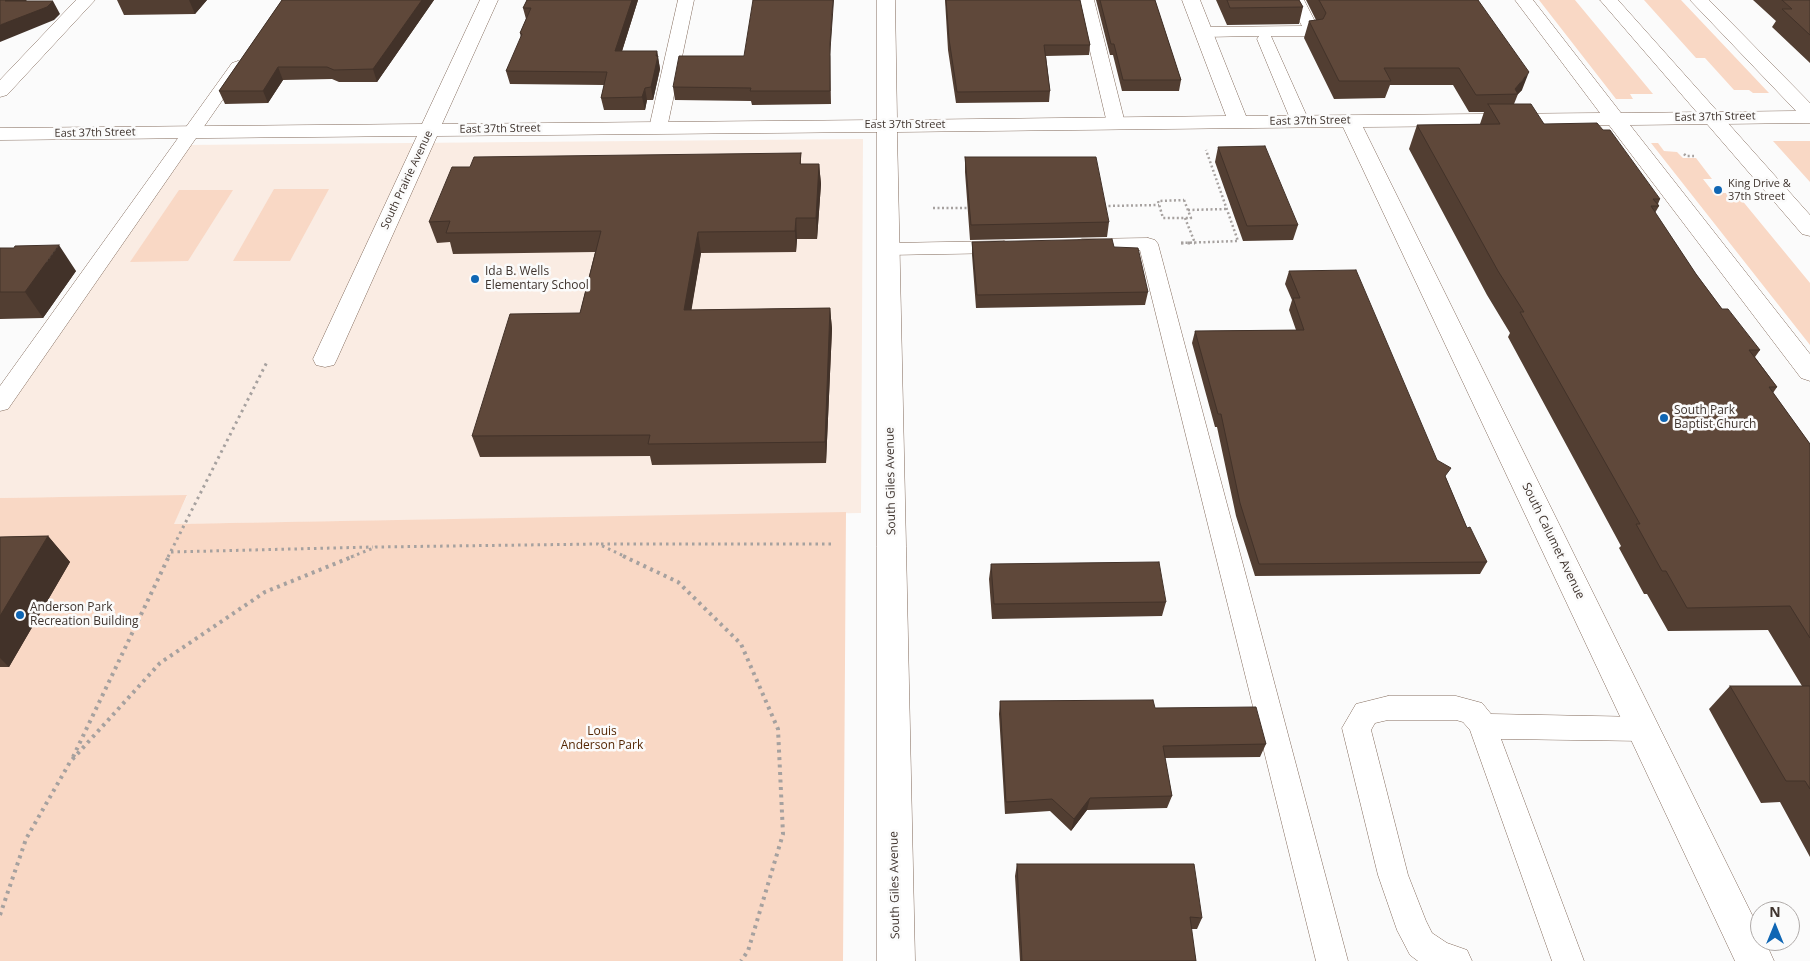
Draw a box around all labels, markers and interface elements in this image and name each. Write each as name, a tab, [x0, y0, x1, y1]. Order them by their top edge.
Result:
street label: East 37th Street	[1674, 110, 1756, 124]
street label: East 37th Street	[1269, 114, 1351, 128]
street label: East 37th Street	[864, 118, 946, 132]
street label: East 37th Street	[459, 122, 541, 136]
street label: East 37th Street	[54, 126, 136, 140]
street label: South Prairie Avenue	[378, 128, 436, 232]
place label: King Drive & 37th Street	[1728, 177, 1791, 203]
marker: King Drive & 37th Street	[1712, 184, 1724, 196]
place label: Ida B. Wells Elementary School	[485, 265, 589, 293]
marker: Ida B. Wells Elementary School	[469, 273, 481, 285]
place label: South Park Baptist Church	[1674, 404, 1756, 432]
marker: South Park Baptist Church	[1658, 412, 1670, 424]
street label: South Giles Avenue	[883, 427, 899, 535]
street label: South Calumet Avenue	[1519, 481, 1587, 601]
place label: Anderson Park Recreation Building	[30, 601, 139, 629]
marker: Anderson Park Recreation Building	[14, 609, 26, 621]
park label: Louis Anderson Park	[561, 725, 643, 753]
street label: South Giles Avenue	[887, 831, 903, 939]
north arrow	[1750, 901, 1800, 951]
text: N	[1769, 902, 1781, 921]

